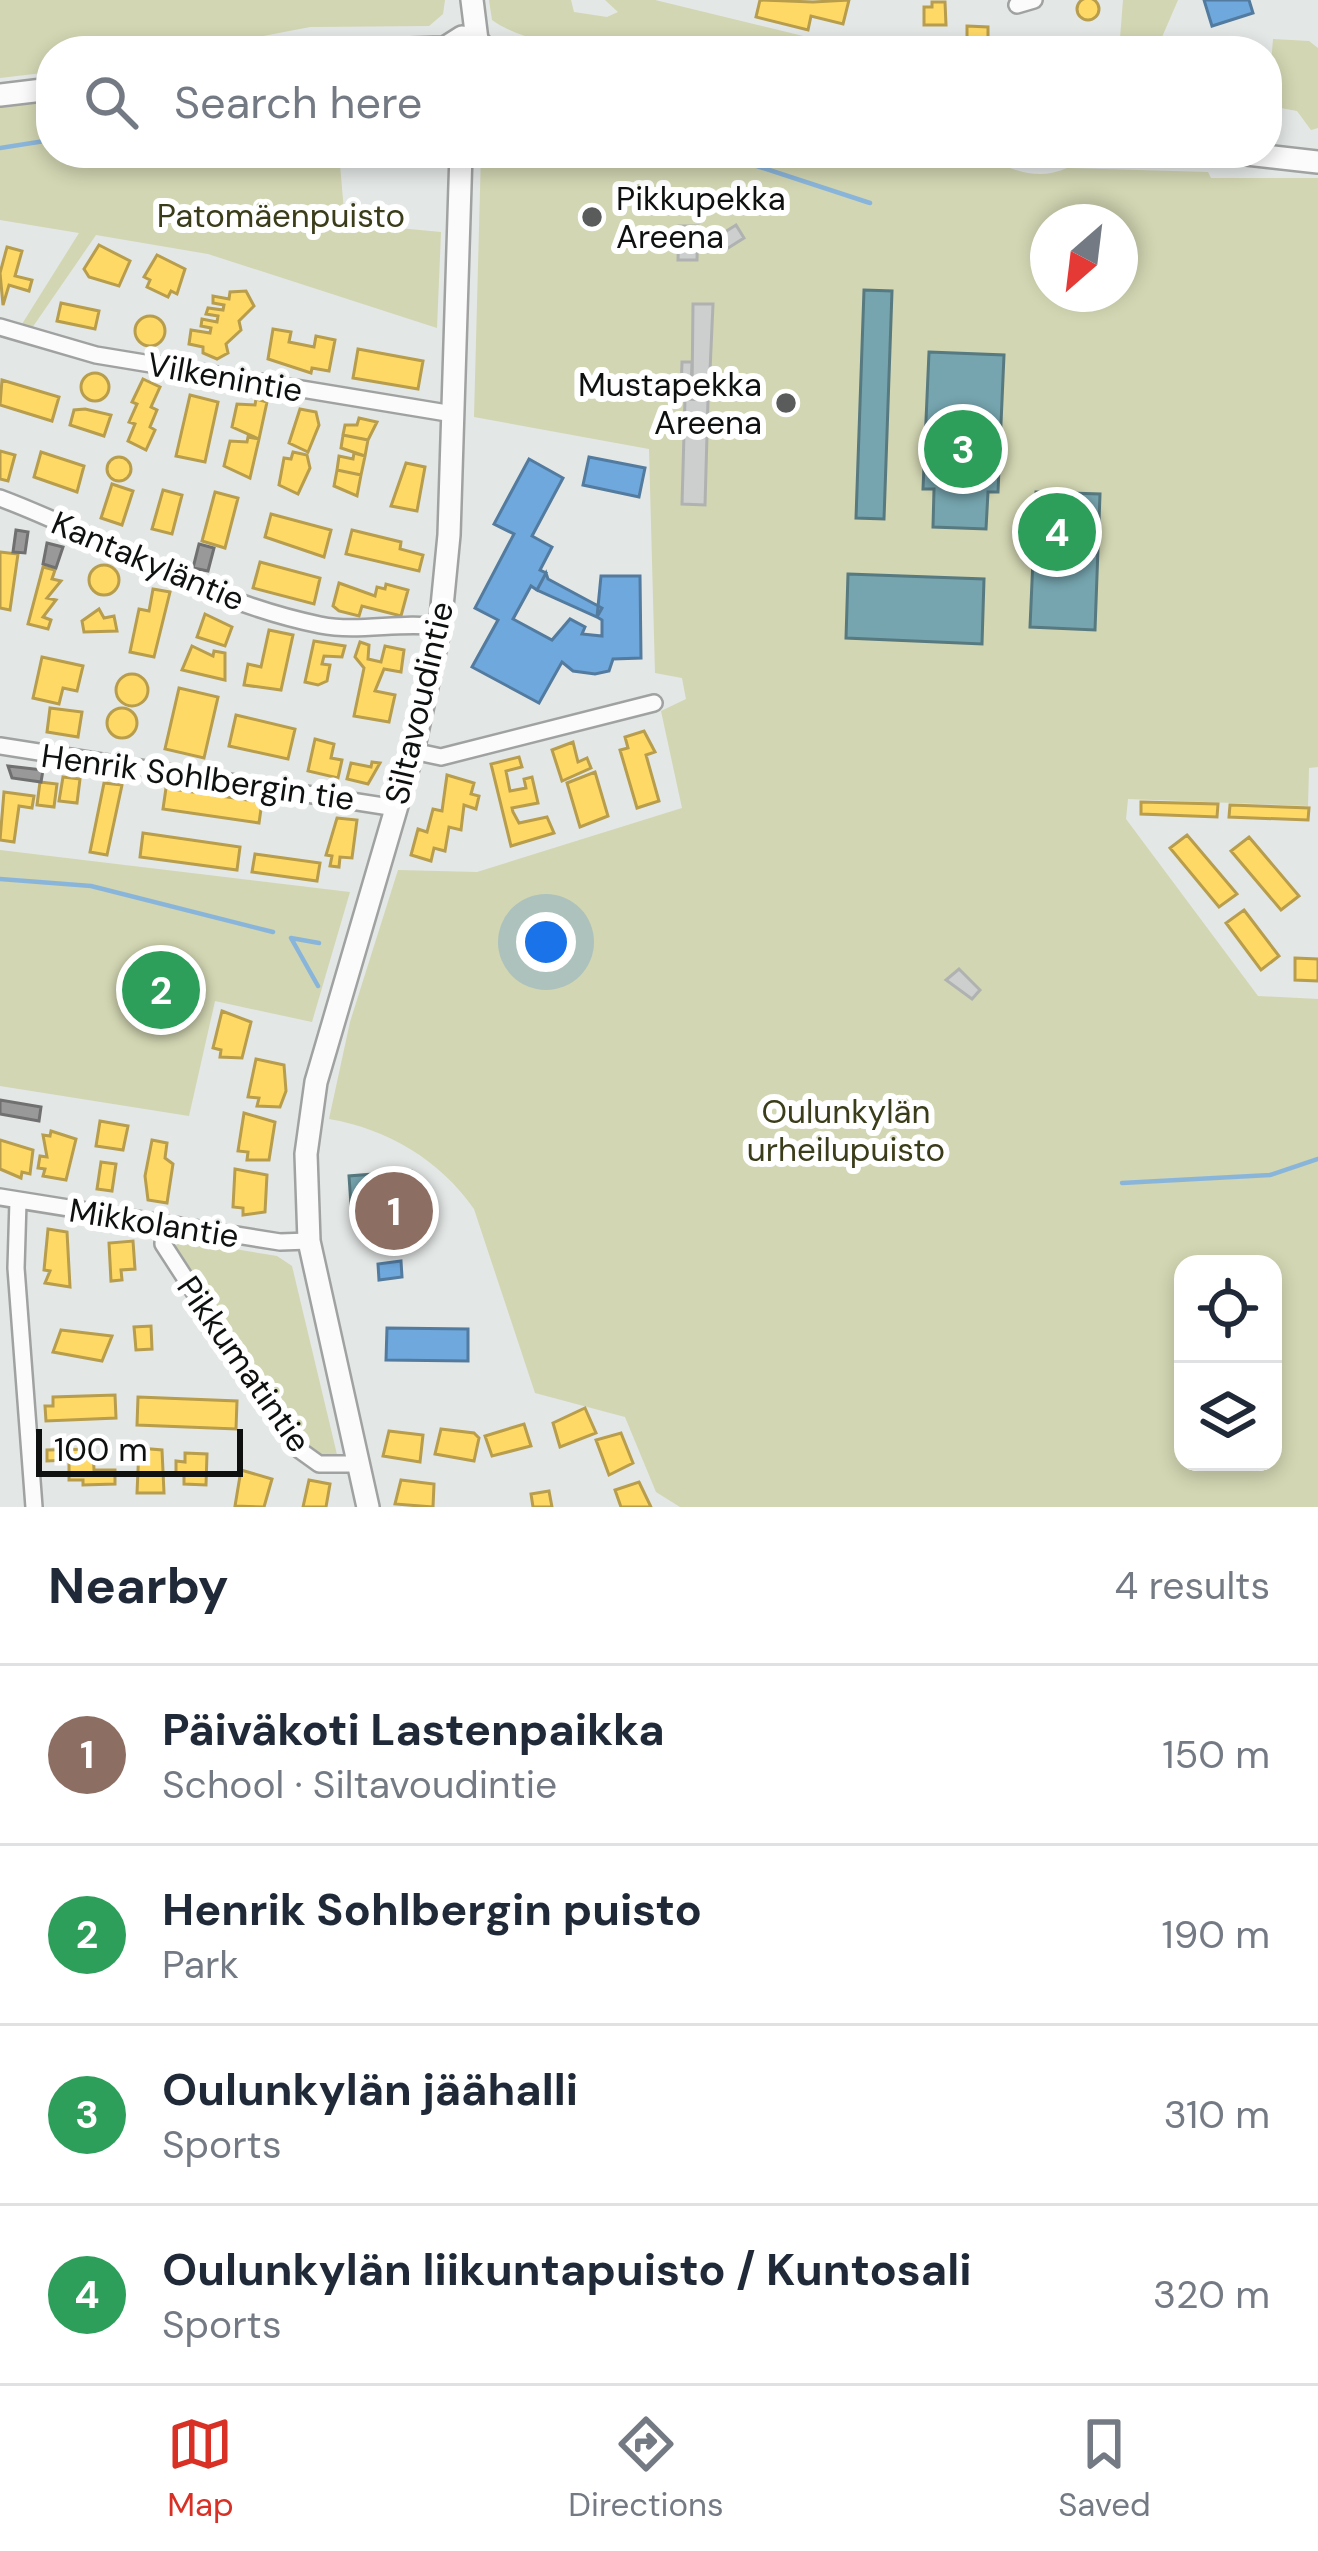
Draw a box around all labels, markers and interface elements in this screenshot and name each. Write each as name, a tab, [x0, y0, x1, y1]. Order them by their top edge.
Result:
search box	[36, 36, 1282, 168]
icon: search	[78, 69, 144, 135]
text: Search here	[174, 73, 422, 132]
place label: Pikkupekka Areena	[616, 177, 786, 258]
park label: Patomäenpuisto	[157, 194, 405, 237]
marker: Pikkupekka Areena	[579, 204, 605, 230]
north arrow	[1030, 204, 1138, 312]
street label: Vilkenintie	[144, 342, 306, 412]
place label: Mustapekka Areena	[578, 363, 762, 444]
marker: Mustapekka Areena	[773, 390, 799, 416]
pin: 3	[924, 404, 1002, 494]
pin: 4	[1018, 487, 1096, 577]
street label: Kantakyläntie	[45, 501, 251, 621]
street label: Siltavoudintie	[375, 597, 463, 809]
street label: Henrik Sohlbergin tie	[39, 734, 357, 820]
your location	[516, 912, 576, 972]
pin: 2	[122, 945, 200, 1035]
park label: Oulunkylän urheilupuisto	[747, 1090, 945, 1171]
pin: 1	[355, 1166, 433, 1256]
street label: Mikkolantie	[66, 1188, 242, 1258]
map controls	[1174, 1255, 1282, 1471]
button: locate	[1174, 1255, 1282, 1363]
street label: Pikkumatintie	[167, 1267, 321, 1461]
button: layers	[1174, 1363, 1282, 1471]
scale bar	[36, 1423, 243, 1476]
text: 100 m	[54, 1428, 148, 1471]
text: Nearby	[48, 1552, 229, 1619]
text: 4 results	[1115, 1560, 1270, 1611]
text: Päiväkoti Lastenpaikka	[162, 1700, 665, 1759]
text: 1	[80, 1729, 94, 1780]
text: 150 m	[1162, 1729, 1270, 1780]
text: School · Siltavoudintie	[162, 1759, 557, 1810]
text: Henrik Sohlbergin puisto	[162, 1880, 702, 1939]
text: 2	[76, 1909, 98, 1960]
text: 190 m	[1162, 1909, 1270, 1960]
text: Park	[162, 1939, 239, 1990]
text: Oulunkylän jäähalli	[162, 2060, 578, 2119]
text: 3	[75, 2089, 99, 2140]
text: 310 m	[1164, 2089, 1270, 2140]
text: Sports	[162, 2119, 281, 2170]
text: Oulunkylän liikuntapuisto / Kuntosali	[162, 2240, 972, 2299]
text: 4	[74, 2269, 100, 2320]
text: 320 m	[1153, 2269, 1270, 2320]
text: Sports	[162, 2299, 281, 2350]
tab: Map	[167, 2411, 234, 2526]
tab: Directions	[568, 2411, 724, 2526]
tab: Saved	[1058, 2411, 1151, 2526]

